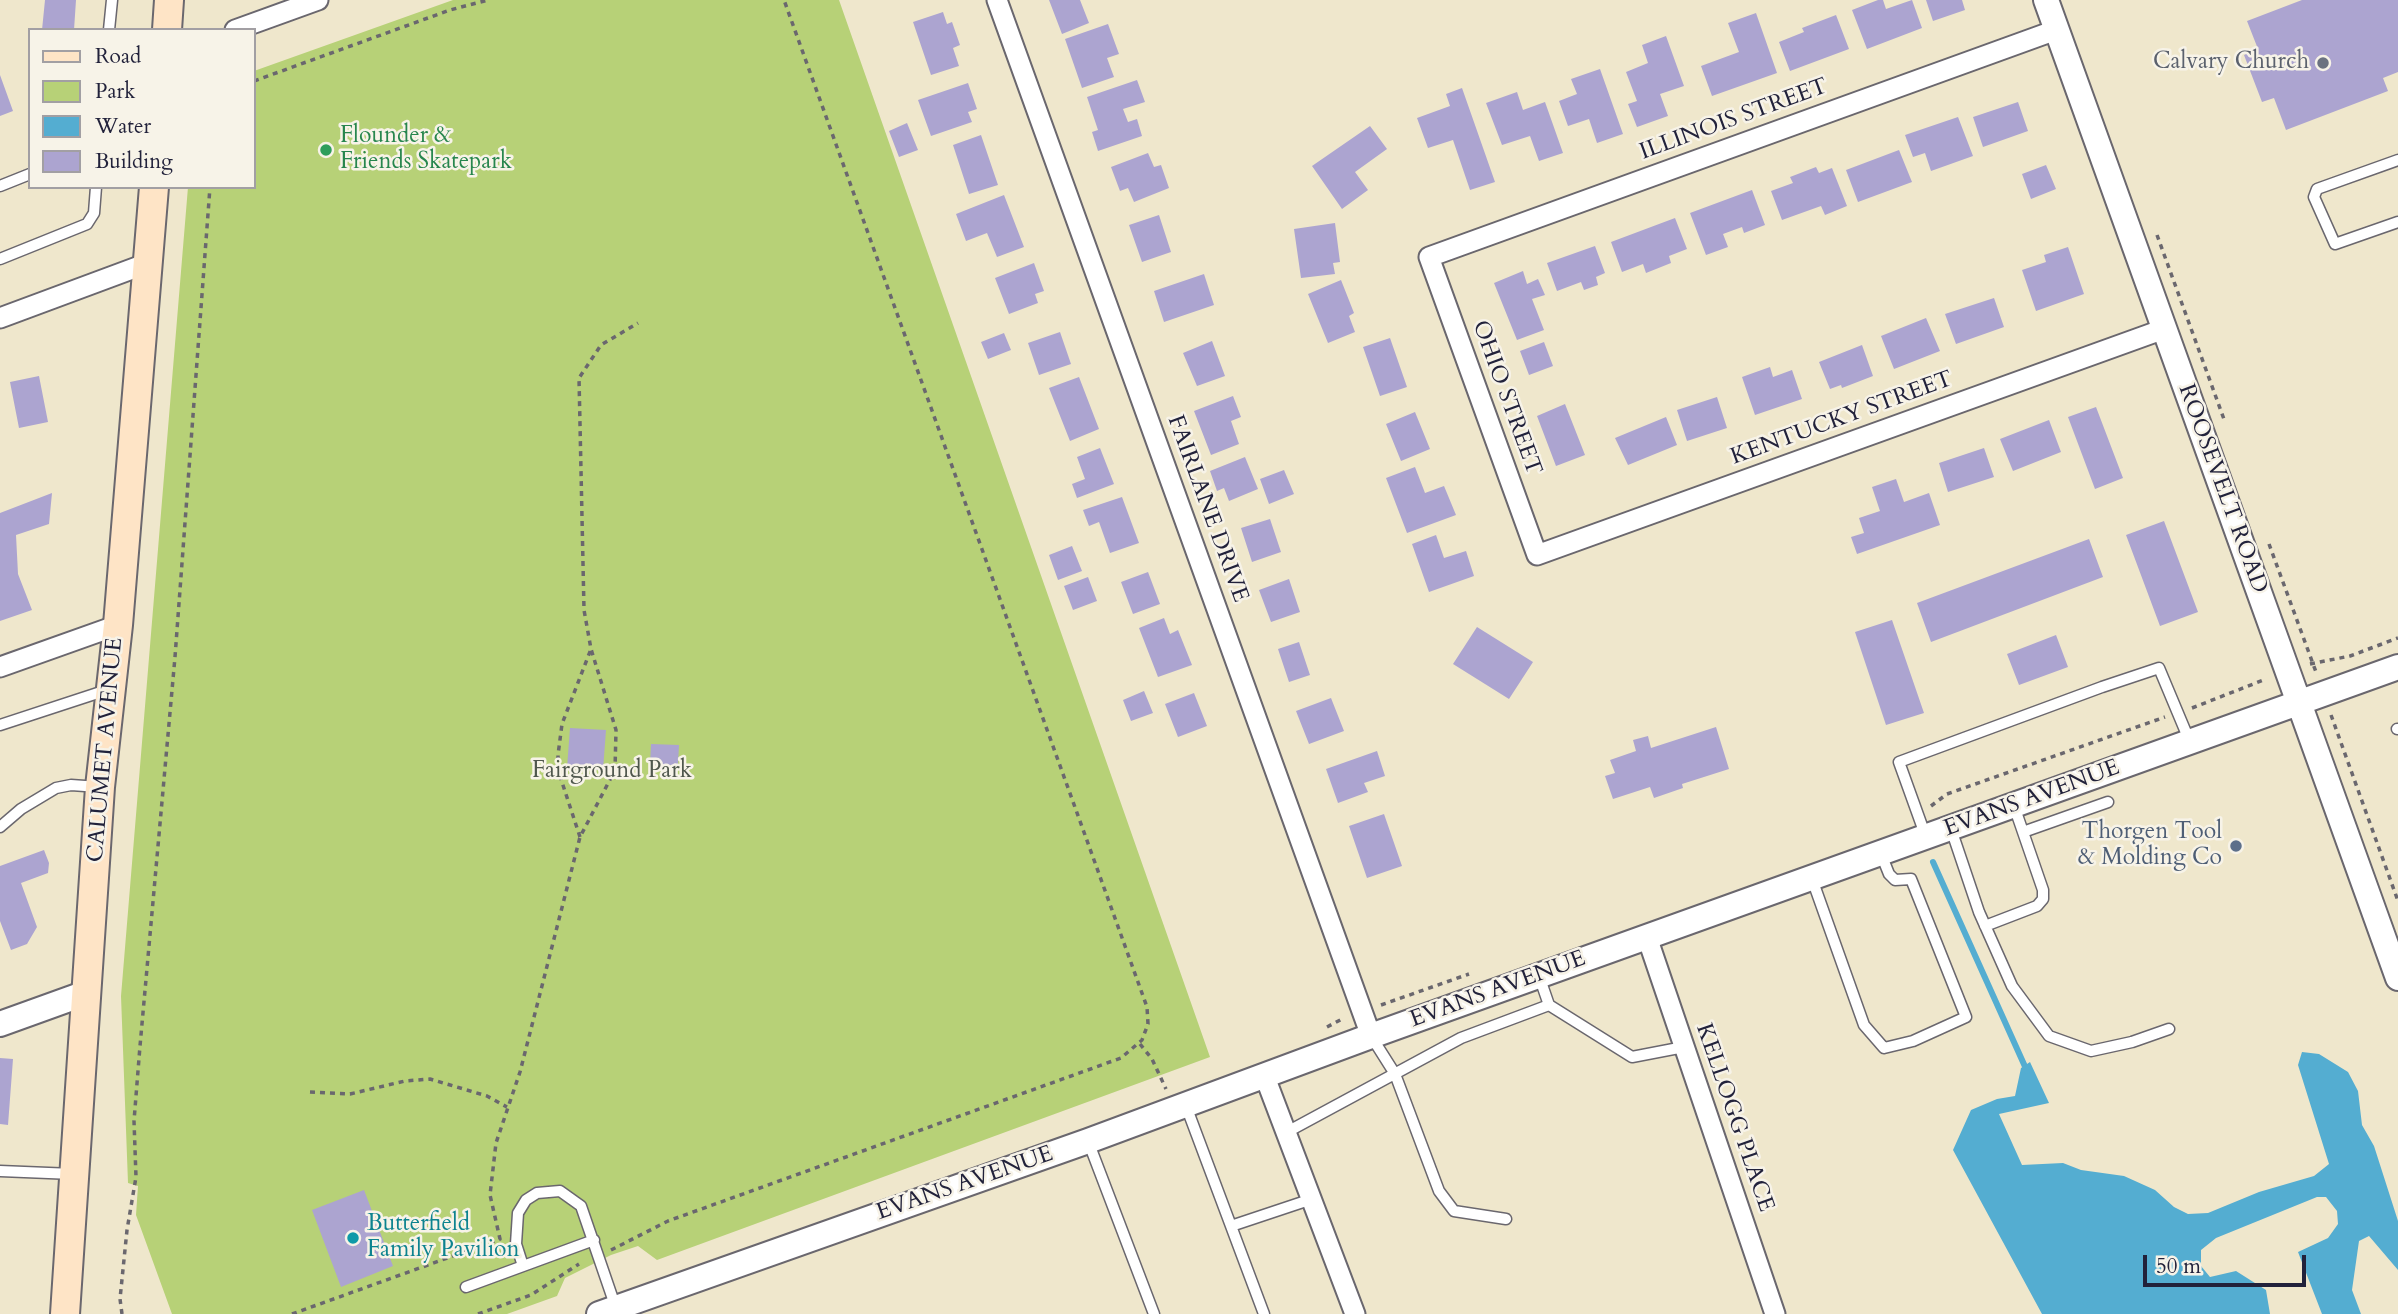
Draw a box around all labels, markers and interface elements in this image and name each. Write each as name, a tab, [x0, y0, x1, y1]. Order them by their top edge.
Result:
legend	[28, 28, 256, 189]
text: Road	[95, 42, 141, 71]
place label: Calvary Church	[2153, 49, 2309, 77]
marker: Calvary Church	[2315, 55, 2331, 71]
street label: ILLINOIS STREET	[1636, 73, 1832, 167]
text: Park	[95, 77, 135, 106]
text: Water	[95, 112, 151, 141]
place label: Flounder & Friends Skatepark	[340, 123, 512, 177]
marker: Flounder & Friends Skatepark	[318, 142, 334, 158]
text: Building	[95, 147, 173, 176]
street label: OHIO STREET	[1465, 317, 1547, 479]
street label: KENTUCKY STREET	[1727, 366, 1957, 472]
street label: ROOSEVELT ROAD	[2171, 381, 2273, 597]
street label: FAIRLANE DRIVE	[1160, 412, 1254, 606]
street label: CALUMET AVENUE	[82, 636, 130, 864]
street label: EVANS AVENUE	[1940, 754, 2124, 844]
park label: Fairground Park	[532, 758, 692, 786]
place label: Thorgen Tool & Molding Co	[2078, 819, 2222, 873]
marker: Thorgen Tool & Molding Co	[2228, 838, 2244, 854]
street label: EVANS AVENUE	[1406, 945, 1590, 1035]
street label: KELLOGG PLACE	[1689, 1020, 1779, 1216]
street label: EVANS AVENUE	[873, 1141, 1057, 1227]
place label: Butterfield Family Pavilion	[367, 1211, 520, 1265]
marker: Butterfield Family Pavilion	[345, 1230, 361, 1246]
scale bar	[2146, 1240, 2309, 1284]
text: 50 m	[2156, 1252, 2201, 1281]

